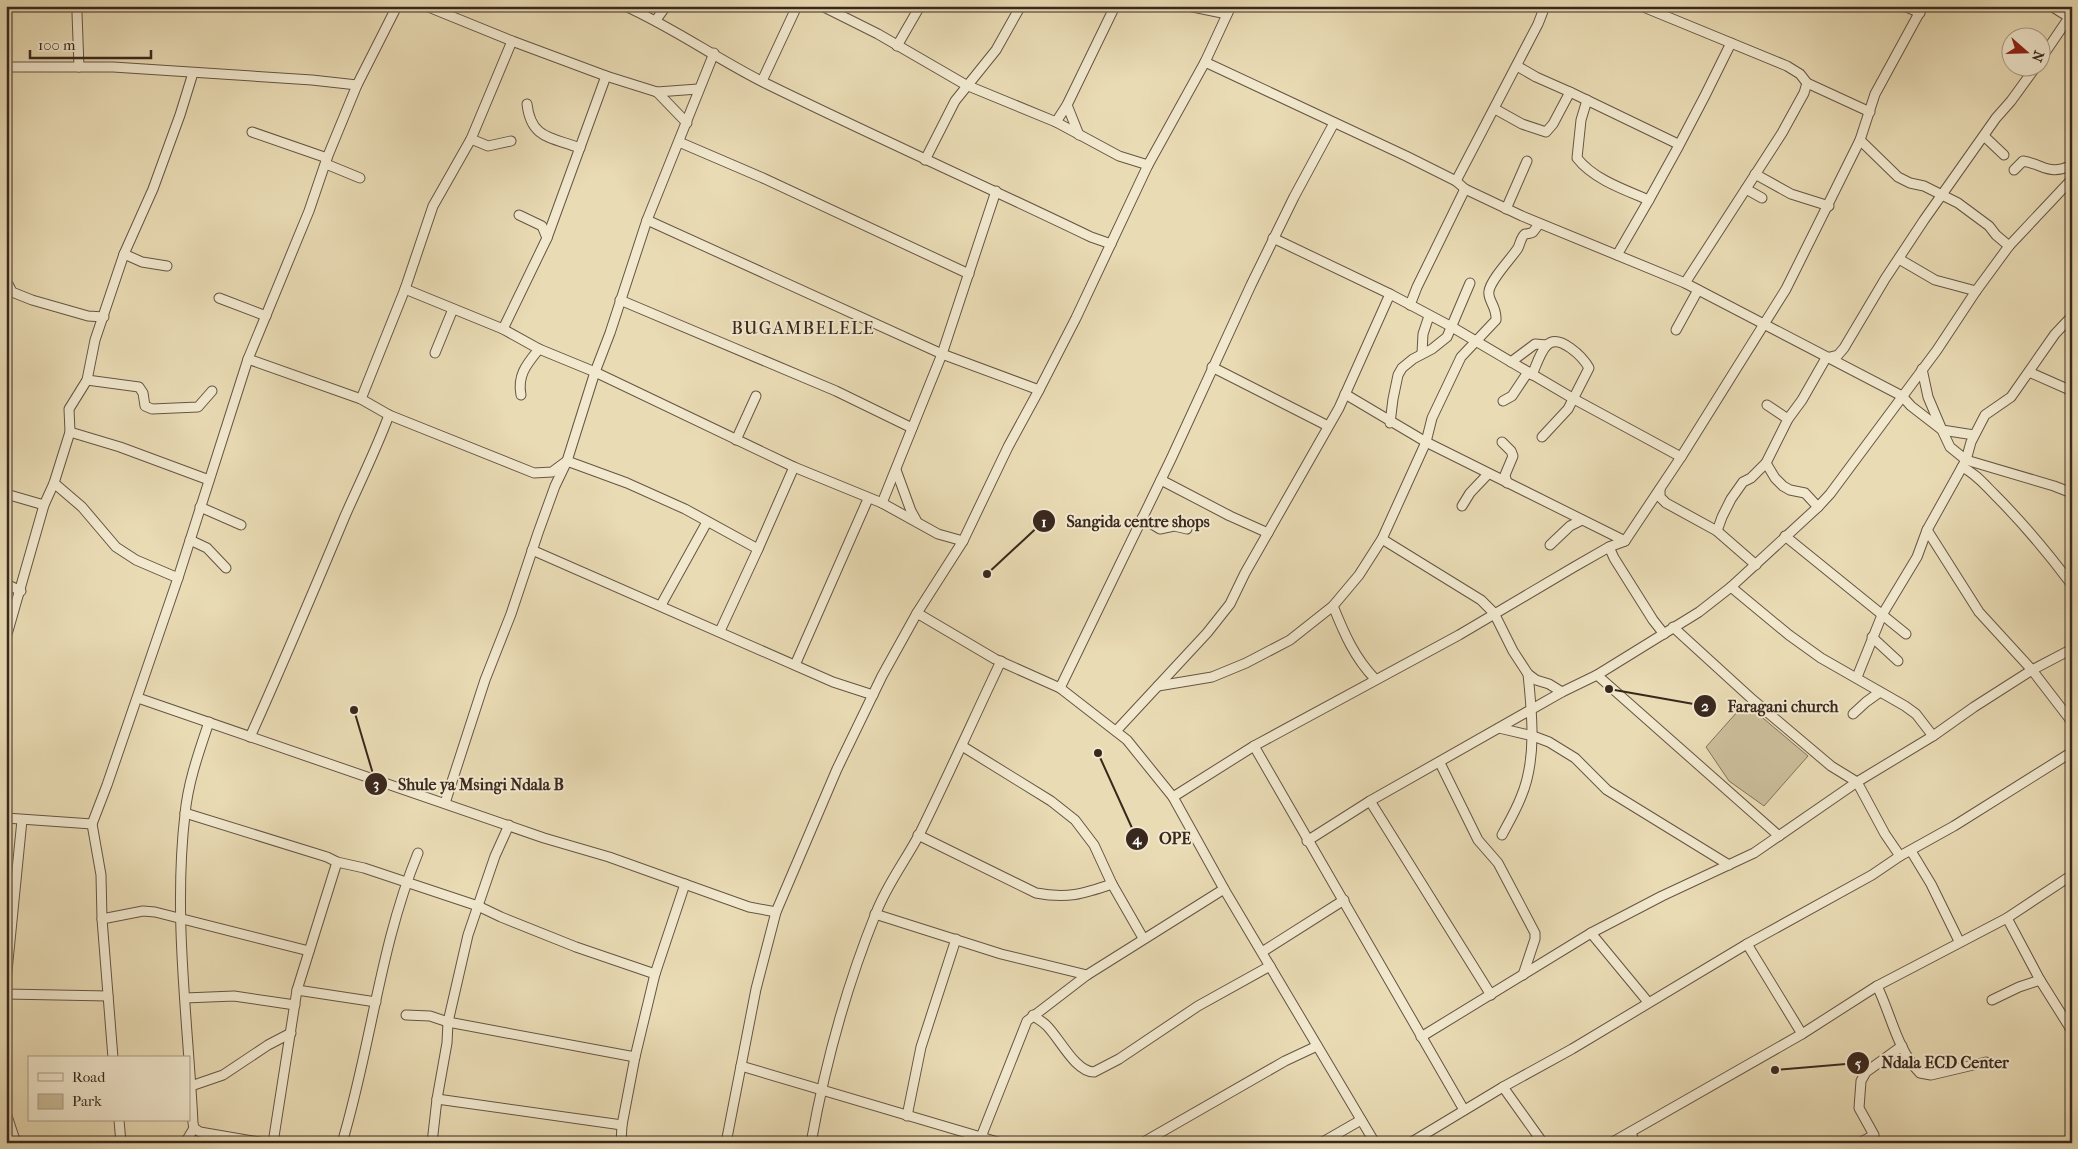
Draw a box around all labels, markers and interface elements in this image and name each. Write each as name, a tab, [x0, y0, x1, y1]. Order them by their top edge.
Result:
scale bar	[30, 28, 151, 60]
north arrow	[2000, 28, 2050, 78]
text: 100 m	[38, 36, 76, 54]
text: N	[2028, 48, 2048, 65]
district label: BUGAMBELELE	[731, 318, 875, 339]
callout: Sangida centre shops	[1031, 506, 1220, 537]
text: Sangida centre shops	[1066, 512, 1210, 532]
text: 1	[1041, 513, 1047, 531]
callout: Faragani church	[1692, 691, 1848, 722]
text: 2	[1701, 697, 1709, 715]
text: Faragani church	[1726, 697, 1840, 717]
callout: Shule ya Msingi Ndala B	[363, 769, 574, 800]
text: 3	[373, 775, 379, 793]
text: Shule ya Msingi Ndala B	[398, 775, 564, 795]
callout: OPE	[1124, 823, 1201, 854]
text: OPE	[1159, 829, 1191, 848]
text: 4	[1132, 830, 1143, 848]
callout: Ndala ECD Center	[1846, 1047, 2019, 1078]
text: Ndala ECD Center	[1881, 1053, 2010, 1072]
text: 5	[1855, 1054, 1862, 1072]
legend	[28, 1056, 190, 1122]
text: Road	[72, 1068, 106, 1086]
text: Park	[72, 1092, 102, 1110]

